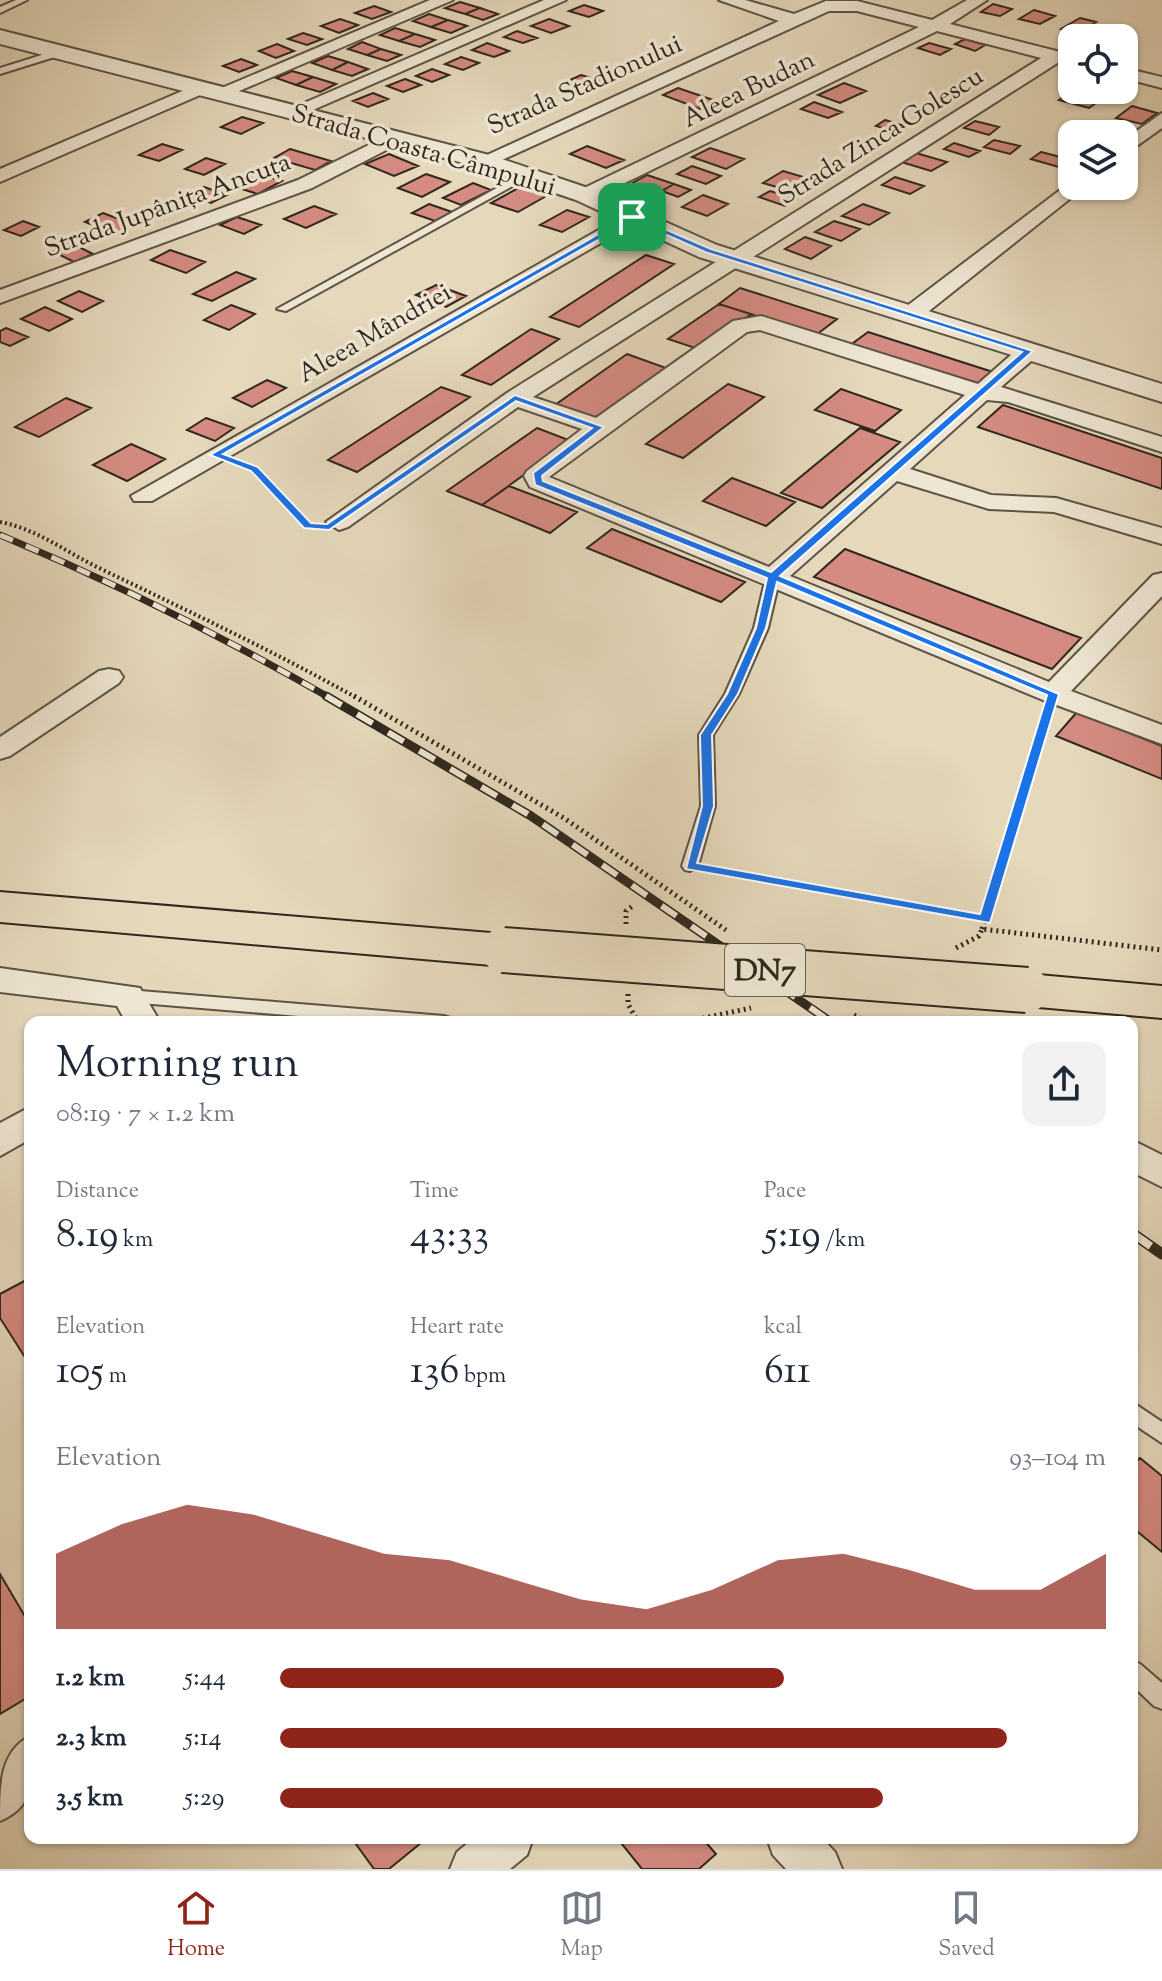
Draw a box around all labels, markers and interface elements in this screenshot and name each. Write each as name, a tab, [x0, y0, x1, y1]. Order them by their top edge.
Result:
map controls	[1058, 24, 1138, 200]
button: locate	[1058, 24, 1138, 104]
street label: Strada Stadionului	[482, 27, 688, 146]
street label: Aleea Budan	[677, 42, 822, 138]
street label: Strada Zinca Golescu	[772, 59, 991, 215]
street label: Strada Coasta Câmpului	[287, 96, 560, 207]
button: layers	[1058, 120, 1138, 200]
street label: Strada Jupânița Ancuța	[39, 145, 296, 268]
pin	[598, 183, 666, 251]
icon: arrive	[610, 195, 654, 239]
street label: Aleea Mândriei	[292, 275, 459, 393]
road number: DN7	[725, 944, 805, 996]
text: Morning run	[56, 1034, 299, 1097]
button: share	[1022, 1042, 1106, 1126]
text: 08:19 · 7 × 1.2 km	[56, 1096, 235, 1133]
text: Distance	[56, 1176, 139, 1208]
text: Time	[410, 1176, 459, 1208]
text: Pace	[764, 1176, 806, 1208]
text: 8.19	[56, 1208, 118, 1265]
text: 43:33	[410, 1208, 489, 1265]
text: 5:19	[764, 1208, 821, 1265]
text: km	[118, 1225, 153, 1257]
text: /km	[821, 1225, 865, 1257]
text: Elevation	[56, 1312, 145, 1344]
text: Heart rate	[410, 1312, 504, 1344]
text: kcal	[764, 1312, 802, 1344]
text: 105	[56, 1344, 104, 1401]
text: 136	[410, 1344, 459, 1401]
text: 611	[764, 1344, 811, 1401]
text: m	[104, 1361, 127, 1393]
text: bpm	[459, 1361, 506, 1393]
text: Elevation	[56, 1440, 161, 1477]
text: 93–104 m	[1009, 1440, 1106, 1477]
text: 1.2 km	[56, 1660, 125, 1697]
text: 5:44	[184, 1660, 226, 1697]
text: 2.3 km	[56, 1720, 126, 1757]
text: 5:14	[184, 1720, 222, 1757]
text: 3.5 km	[56, 1780, 123, 1817]
text: 5:29	[184, 1780, 224, 1817]
tab: Home	[167, 1886, 225, 1966]
tab: Map	[560, 1886, 604, 1966]
tab: Saved	[938, 1886, 995, 1966]

